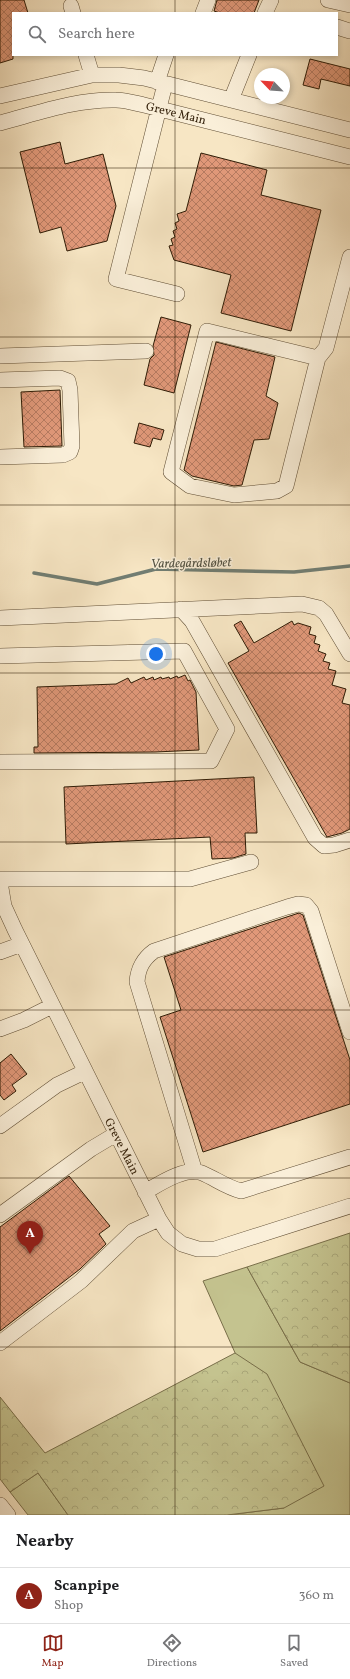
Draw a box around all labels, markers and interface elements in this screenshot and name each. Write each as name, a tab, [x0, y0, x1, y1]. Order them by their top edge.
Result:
search box	[12, 12, 338, 56]
icon: search	[26, 23, 48, 45]
text: Search here	[58, 24, 135, 45]
north arrow	[254, 68, 290, 104]
street label: Greve Main	[144, 99, 208, 129]
water label: Vardegårdsløbet	[151, 554, 232, 574]
your location	[146, 644, 166, 664]
street label: Greve Main	[100, 1115, 142, 1178]
pin: A	[17, 1221, 43, 1254]
text: Nearby	[16, 1530, 74, 1553]
text: Scanpipe	[54, 1576, 119, 1597]
text: A	[24, 1587, 34, 1605]
text: 360 m	[299, 1587, 334, 1605]
text: Shop	[54, 1597, 83, 1615]
tab: Map	[42, 1632, 64, 1671]
tab: Directions	[147, 1632, 197, 1671]
tab: Saved	[280, 1632, 308, 1671]

